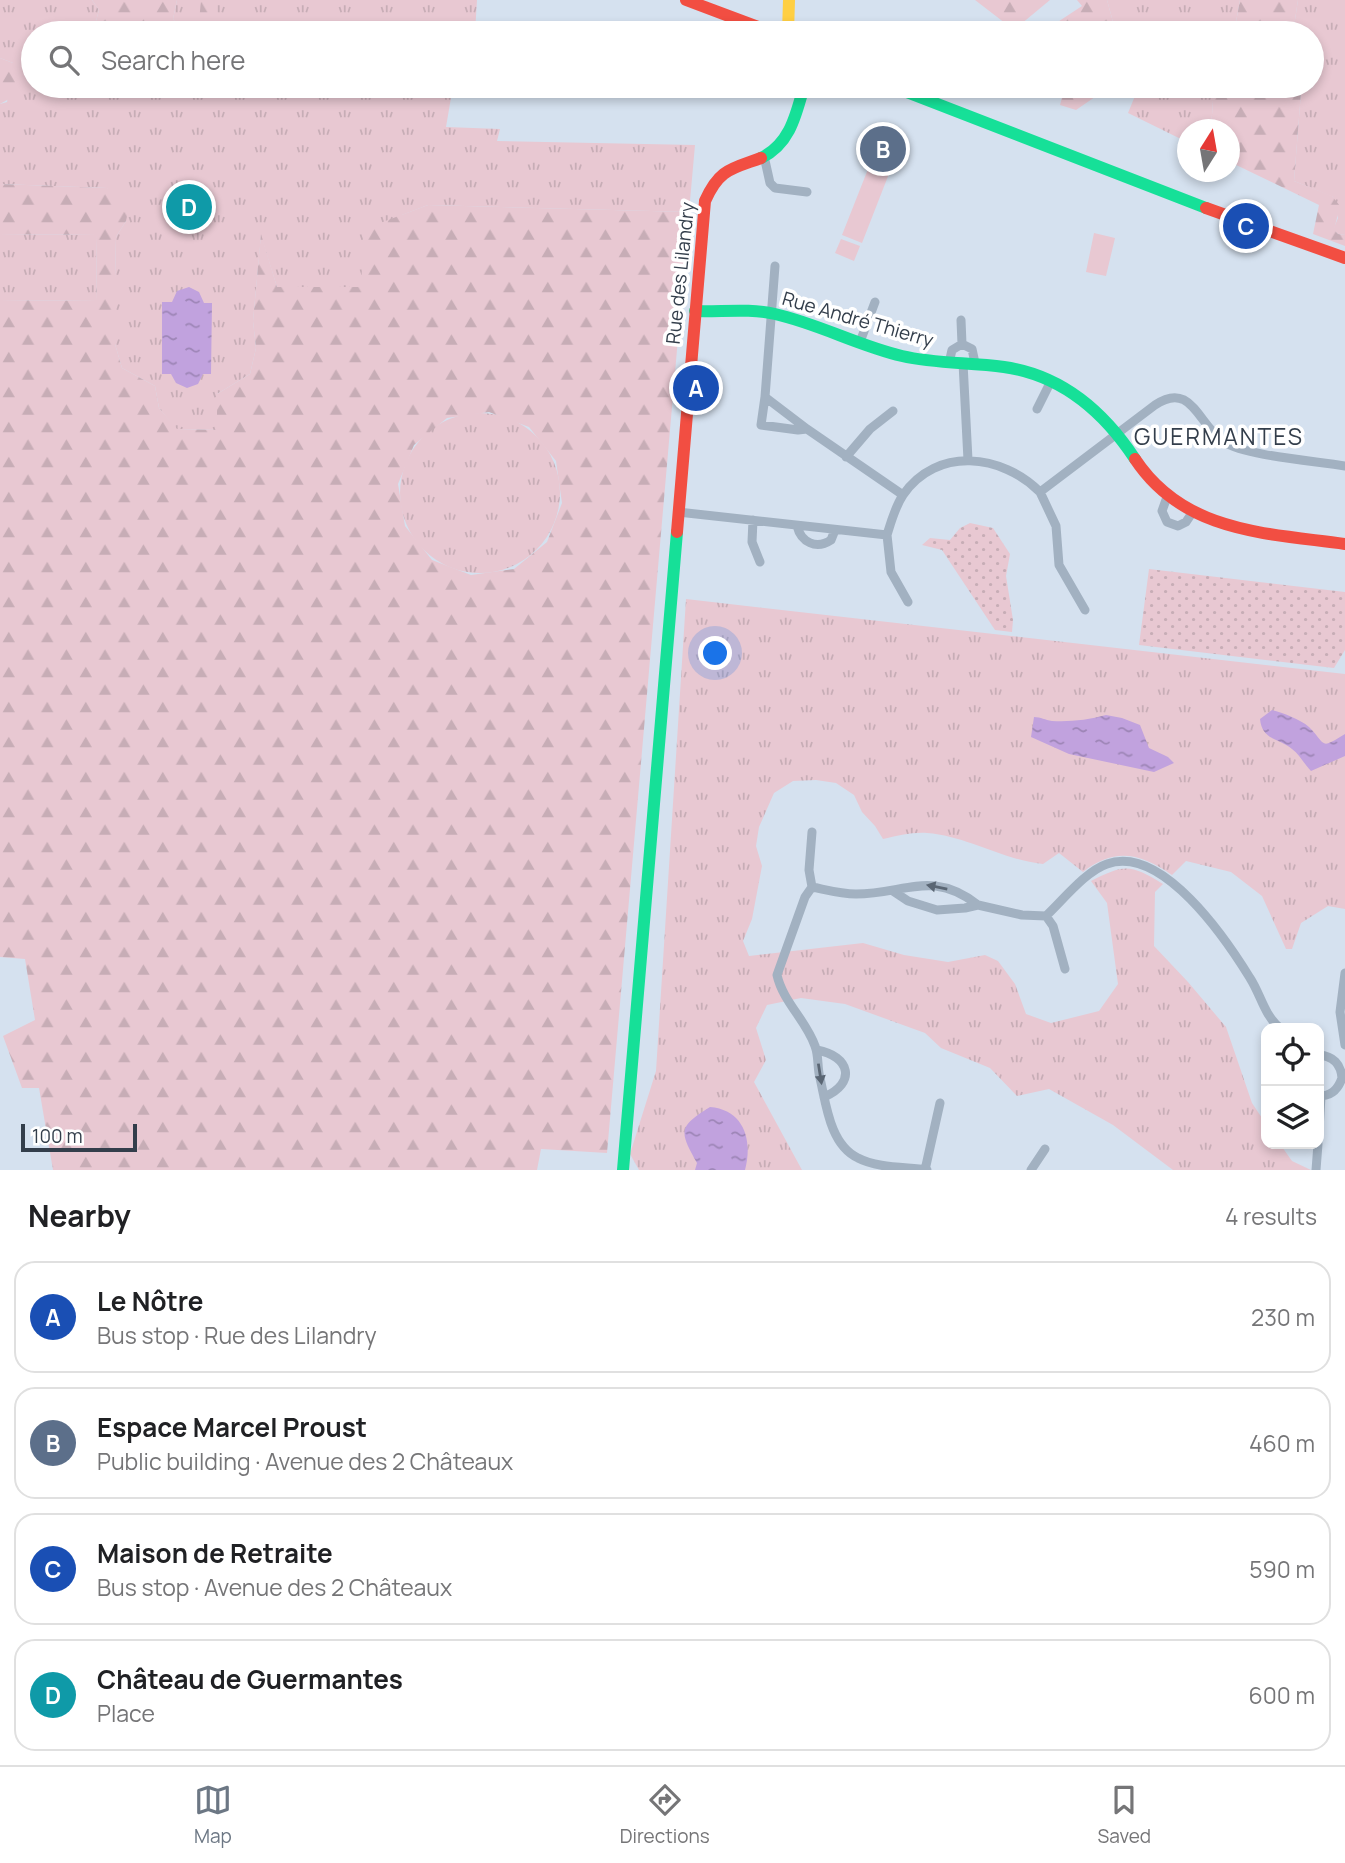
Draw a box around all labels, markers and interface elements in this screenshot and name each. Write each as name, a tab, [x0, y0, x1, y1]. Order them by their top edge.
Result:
search box	[21, 21, 1324, 98]
icon: search	[45, 41, 83, 79]
text: Search here	[101, 42, 246, 78]
north arrow	[1177, 119, 1240, 182]
pin: B	[860, 123, 906, 175]
pin: D	[166, 181, 212, 233]
pin: C	[1223, 200, 1269, 252]
street label: Rue des Lilandry	[660, 201, 700, 345]
street label: Rue André Thierry	[779, 285, 937, 353]
pin: A	[673, 362, 719, 414]
district label: GUERMANTES	[1134, 420, 1304, 452]
your location	[698, 636, 732, 670]
one-way arrow	[926, 881, 948, 892]
map controls	[1261, 1023, 1324, 1149]
button: locate	[1261, 1023, 1324, 1086]
one-way arrow	[815, 1063, 826, 1085]
button: layers	[1261, 1086, 1324, 1149]
scale bar	[21, 1121, 136, 1153]
text: 100 m	[32, 1123, 83, 1149]
text: Nearby	[28, 1195, 131, 1236]
text: 4 results	[1225, 1200, 1317, 1232]
text: Le Nôtre	[97, 1283, 203, 1319]
text: A	[45, 1301, 61, 1333]
text: 230 m	[1251, 1301, 1315, 1333]
text: Bus stop · Rue des Lilandry	[97, 1319, 377, 1351]
text: Espace Marcel Proust	[97, 1409, 367, 1445]
text: B	[46, 1427, 60, 1459]
text: 460 m	[1249, 1427, 1315, 1459]
text: Public building · Avenue des 2 Châteaux	[97, 1445, 513, 1477]
text: Maison de Retraite	[97, 1535, 333, 1571]
text: C	[45, 1553, 62, 1585]
text: 590 m	[1249, 1553, 1315, 1585]
text: Bus stop · Avenue des 2 Châteaux	[97, 1571, 452, 1603]
text: Château de Guermantes	[97, 1661, 403, 1697]
text: D	[45, 1679, 61, 1711]
text: 600 m	[1249, 1679, 1315, 1711]
text: Place	[97, 1697, 155, 1729]
tab: Map	[194, 1781, 232, 1849]
tab: Directions	[620, 1781, 710, 1849]
tab: Saved	[1098, 1781, 1151, 1849]

